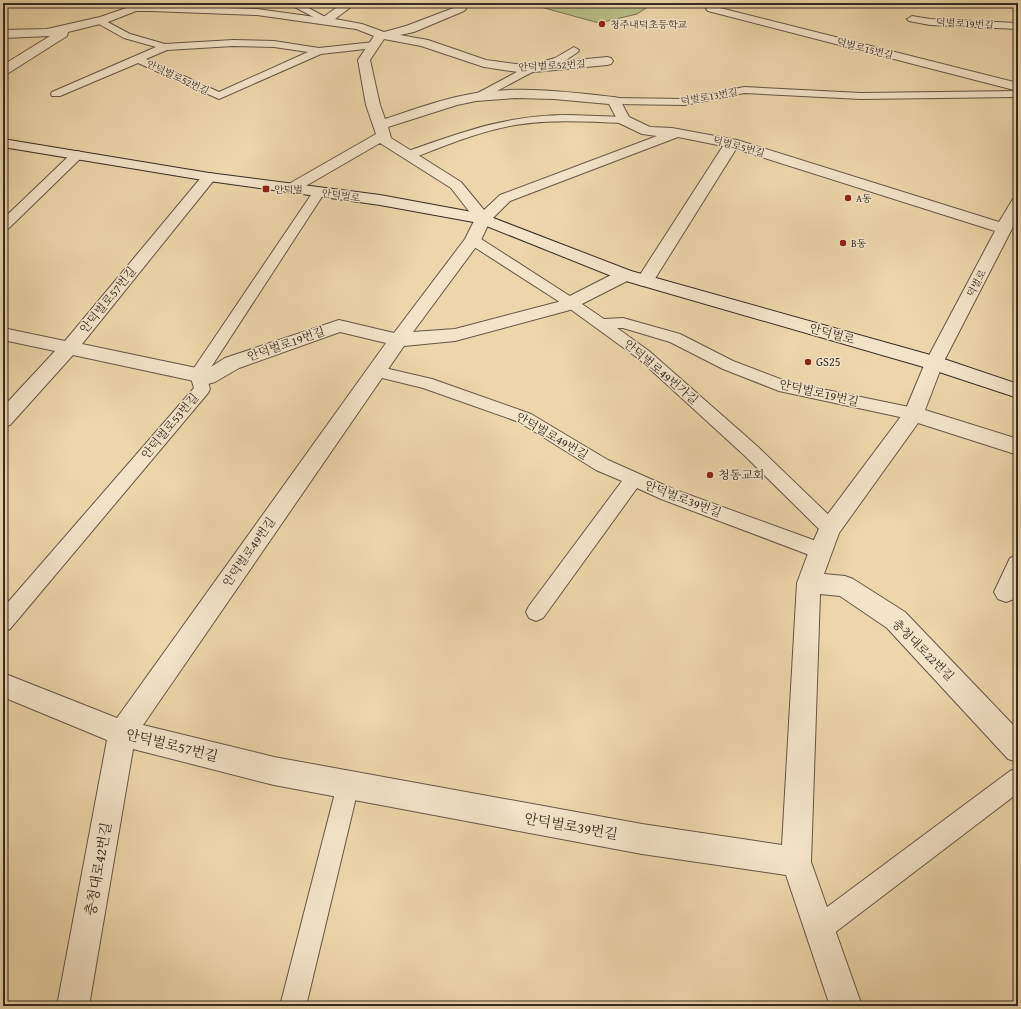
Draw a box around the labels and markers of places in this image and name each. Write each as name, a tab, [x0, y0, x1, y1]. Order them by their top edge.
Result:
place label: 청주내덕초등학교	[610, 17, 688, 32]
marker: 청주내덕초등학교	[597, 19, 607, 29]
place label: 안덕벌	[274, 182, 303, 197]
marker: 안덕벌	[261, 184, 271, 194]
place label: A동	[856, 191, 872, 206]
marker: A동	[843, 193, 853, 203]
place label: B동	[851, 236, 867, 251]
marker: B동	[838, 238, 848, 248]
place label: GS25	[816, 353, 841, 370]
marker: GS25	[803, 357, 813, 367]
place label: 청동교회	[718, 466, 764, 483]
marker: 청동교회	[705, 470, 715, 480]

